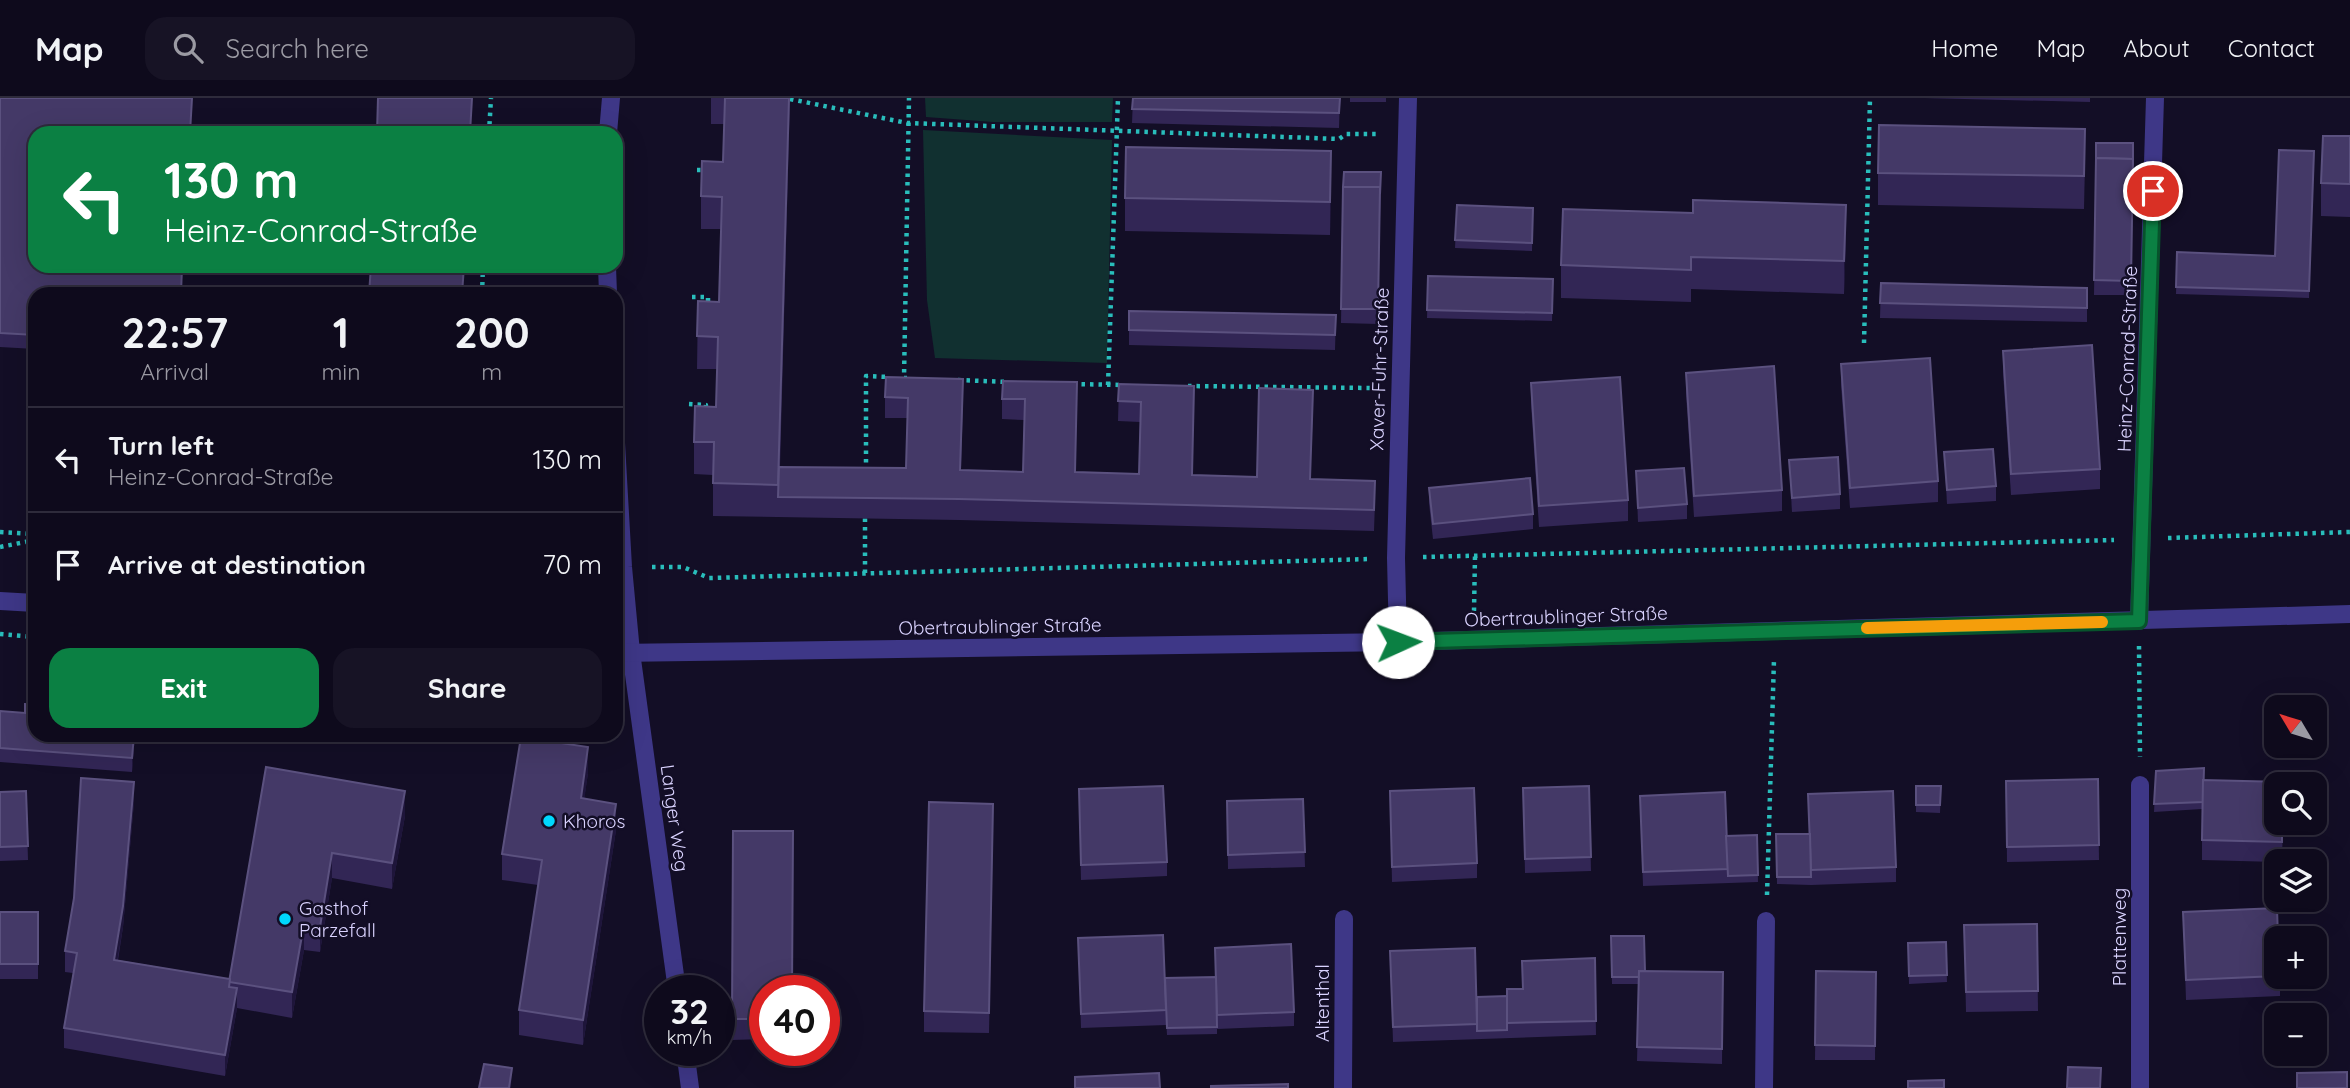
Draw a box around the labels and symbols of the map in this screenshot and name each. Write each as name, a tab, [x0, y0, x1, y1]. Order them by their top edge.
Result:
pin	[2123, 161, 2183, 221]
street label: Heinz-Conrad-Straße	[2112, 265, 2142, 453]
street label: Xaver-Fuhr-Straße	[1364, 287, 1394, 451]
street label: Obertraublinger Straße	[1464, 600, 1668, 632]
position arrow	[1361, 605, 1435, 679]
street label: Obertraublinger Straße	[898, 612, 1102, 640]
north arrow	[2264, 695, 2328, 758]
street label: Langer Weg	[656, 763, 694, 873]
place label: Khoros	[563, 809, 625, 833]
marker: Khoros	[541, 813, 557, 829]
street label: Plattenweg	[2107, 888, 2131, 986]
place label: Gasthof Parzefall	[299, 896, 376, 942]
marker: Gasthof Parzefall	[277, 911, 293, 927]
street label: Altenthal	[1310, 964, 1334, 1042]
speed limit sign: 40	[749, 975, 840, 1066]

